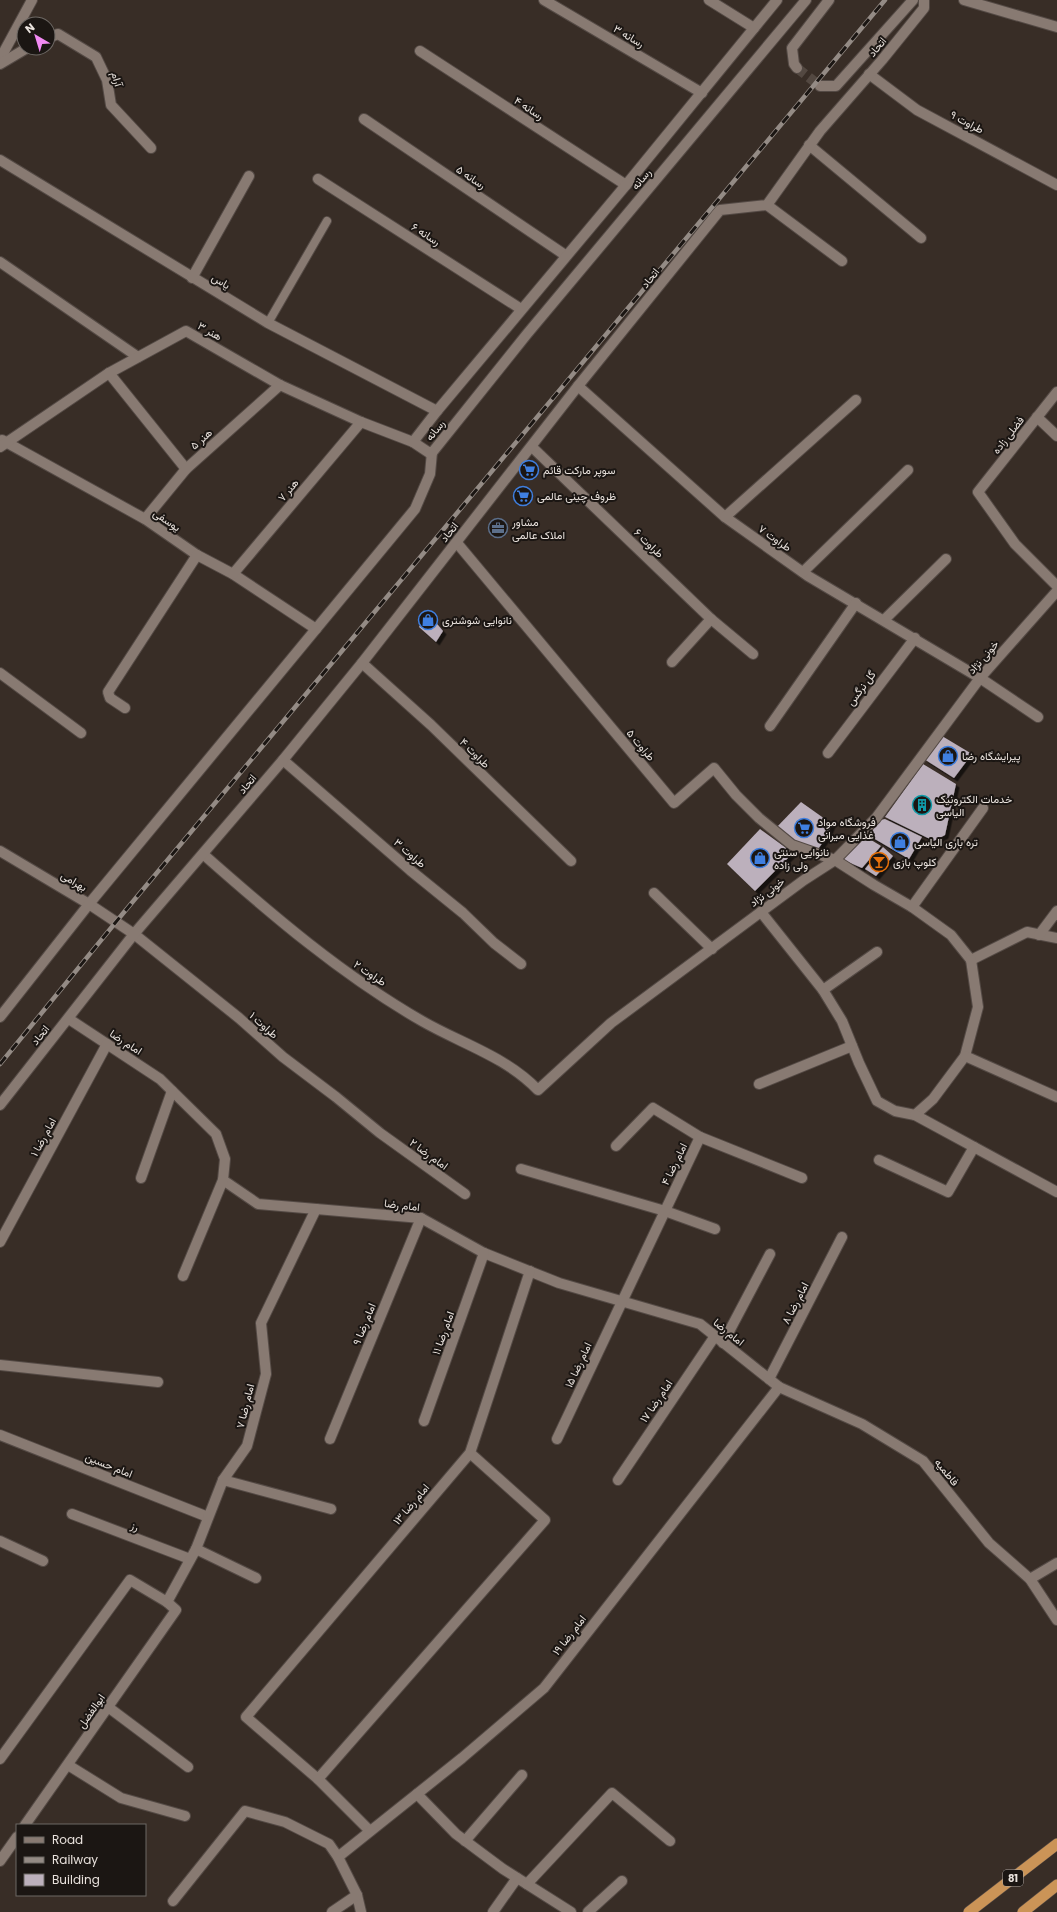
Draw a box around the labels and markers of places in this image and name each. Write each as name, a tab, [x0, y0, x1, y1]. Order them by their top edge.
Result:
supermarket icon: سوپر مارکت قائم	[518, 459, 540, 481]
place label: سوپر مارکت قائم	[543, 462, 616, 478]
supermarket icon: ظروف چینی عالمی	[512, 485, 534, 507]
place label: ظروف چینی عالمی	[537, 488, 616, 504]
place label: مشاور املاک عالمی	[511, 514, 565, 543]
office icon: مشاور املاک عالمی	[487, 517, 509, 539]
shop icon: نانوایی شوشتری	[417, 609, 439, 631]
place label: نانوایی شوشتری	[442, 612, 512, 628]
shop icon: پیرایشگاه رضا	[937, 745, 959, 767]
place label: پیرایشگاه رضا	[962, 748, 1021, 764]
place label: خدمات الکترونیک الیاسی	[936, 791, 1012, 820]
building icon: خدمات الکترونیک الیاسی	[911, 794, 933, 816]
place label: فروشگاه مواد غذایی میرانی	[818, 814, 876, 843]
supermarket icon: فروشگاه مواد غذایی میرانی	[793, 817, 815, 839]
shop icon: تره باری الیاسی	[889, 831, 911, 853]
place label: تره باری الیاسی	[914, 834, 978, 850]
place label: نانوایی سنتی ولی زاده	[774, 844, 829, 873]
shop icon: نانوایی سنتی ولی زاده	[749, 847, 771, 869]
bar icon: کلوپ بازی	[868, 851, 890, 873]
place label: کلوپ بازی	[893, 854, 937, 870]

